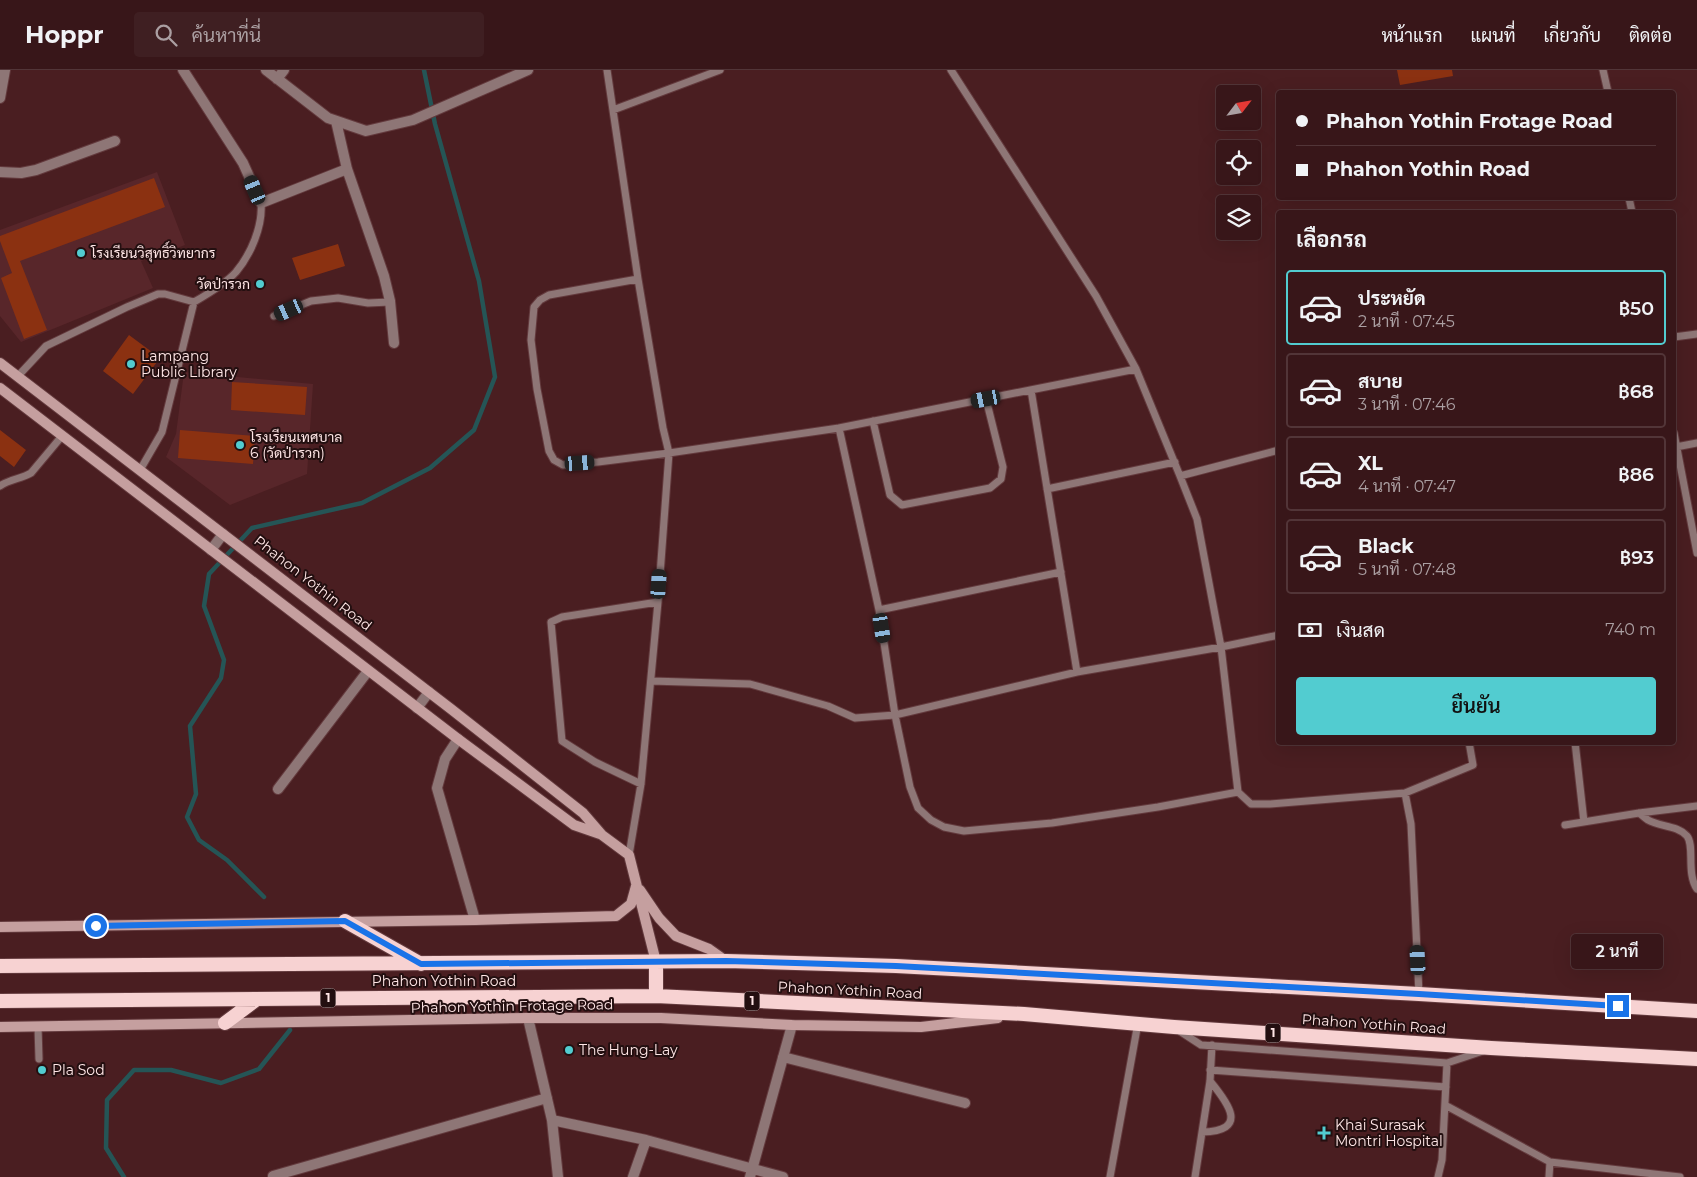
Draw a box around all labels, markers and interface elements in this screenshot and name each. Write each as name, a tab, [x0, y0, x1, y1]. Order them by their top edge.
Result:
search box	[134, 12, 484, 57]
text: Hoppr	[25, 20, 104, 49]
icon: search	[152, 21, 180, 49]
text: ค้นหาที่นี่	[192, 24, 261, 47]
text: หน้าแรก	[1381, 25, 1443, 47]
text: แผนที่	[1471, 25, 1515, 47]
text: เกี่ยวกับ	[1543, 25, 1601, 47]
text: ติดต่อ	[1629, 25, 1672, 47]
north arrow	[1216, 85, 1261, 130]
map controls	[1216, 85, 1261, 240]
text: Phahon Yothin Frotage Road	[1326, 110, 1613, 133]
button: locate	[1216, 140, 1261, 185]
text: Phahon Yothin Road	[1326, 158, 1530, 181]
car	[242, 173, 267, 207]
button: layers	[1216, 195, 1261, 240]
text: เลือกรถ	[1296, 226, 1367, 253]
place label: โรงเรียนวิสุทธิ์วิทยากร	[90, 241, 216, 263]
marker: โรงเรียนวิสุทธิ์วิทยากร	[75, 247, 87, 259]
place label: วัดป่ารวก	[197, 275, 250, 293]
marker: วัดป่ารวก	[254, 278, 266, 290]
icon: car	[1298, 285, 1343, 330]
text: ประหยัด	[1358, 287, 1426, 310]
car	[272, 297, 305, 323]
text: ฿50	[1619, 297, 1654, 320]
text: 2 นาที · 07:45	[1358, 312, 1455, 331]
place label: Lampang Public Library	[141, 347, 237, 381]
marker: Lampang Public Library	[125, 358, 137, 370]
icon: car	[1298, 368, 1343, 413]
text: สบาย	[1358, 370, 1403, 393]
text: ฿68	[1618, 380, 1654, 403]
car	[969, 389, 1002, 409]
text: 3 นาที · 07:46	[1358, 395, 1455, 414]
place label: โรงเรียนเทศบาล 6 (วัดป่ารวก)	[249, 428, 342, 462]
marker: โรงเรียนเทศบาล 6 (วัดป่ารวก)	[234, 439, 246, 451]
icon: car	[1298, 451, 1343, 496]
text: XL	[1358, 452, 1383, 475]
car	[564, 454, 595, 472]
text: ฿86	[1618, 463, 1654, 486]
text: 4 นาที · 07:47	[1358, 477, 1456, 496]
street label: Phahon Yothin Road	[250, 531, 376, 635]
icon: car	[1298, 534, 1343, 579]
text: Black	[1358, 535, 1414, 558]
text: ฿93	[1620, 546, 1654, 569]
text: 5 นาที · 07:48	[1358, 560, 1456, 579]
car	[650, 569, 667, 599]
car	[872, 612, 891, 644]
icon: cash	[1296, 616, 1324, 644]
text: เงินสด	[1336, 619, 1385, 642]
text: 740 m	[1605, 620, 1656, 639]
button: ยืนยัน	[1296, 677, 1656, 735]
route start	[85, 915, 107, 937]
callout: 2 นาที	[1572, 934, 1664, 968]
text: 2 นาที	[1596, 942, 1638, 961]
car	[1409, 945, 1426, 975]
street label: Phahon Yothin Road	[372, 972, 516, 990]
street label: Phahon Yothin Road	[777, 977, 923, 1003]
road number: 1	[320, 988, 336, 1008]
road number: 1	[744, 991, 760, 1010]
street label: Phahon Yothin Frotage Road	[410, 995, 614, 1017]
route end	[1607, 995, 1629, 1017]
street label: Phahon Yothin Road	[1301, 1010, 1447, 1038]
road number: 1	[1266, 1024, 1280, 1042]
place label: The Hung-Lay	[579, 1041, 678, 1059]
marker: The Hung-Lay	[563, 1044, 575, 1056]
place label: Pla Sod	[52, 1061, 105, 1079]
marker: Pla Sod	[36, 1064, 48, 1076]
place label: Khai Surasak Montri Hospital	[1335, 1116, 1443, 1150]
marker: Khai Surasak Montri Hospital	[1317, 1126, 1331, 1140]

